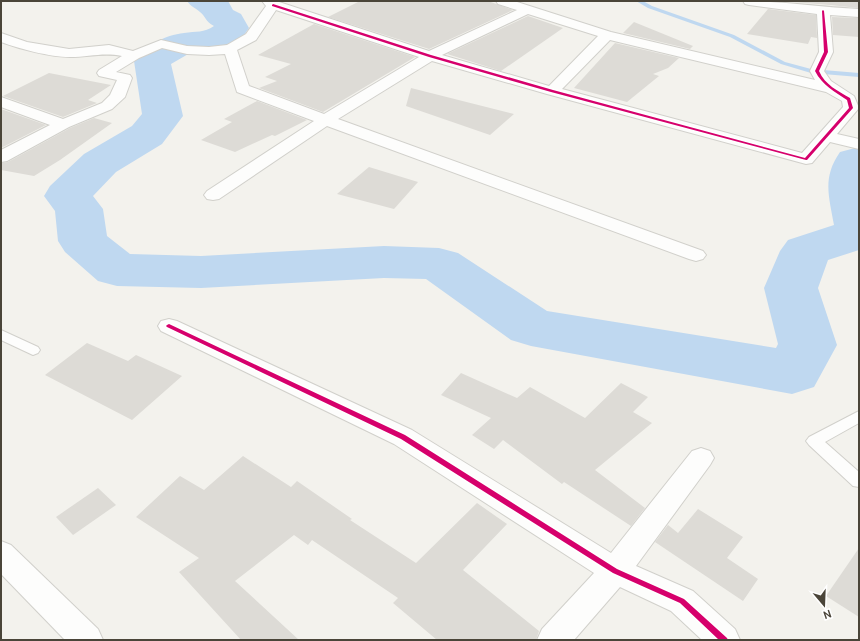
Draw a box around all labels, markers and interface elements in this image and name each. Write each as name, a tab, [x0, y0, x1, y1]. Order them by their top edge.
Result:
north arrow	[804, 585, 844, 625]
text: N	[821, 607, 833, 622]

